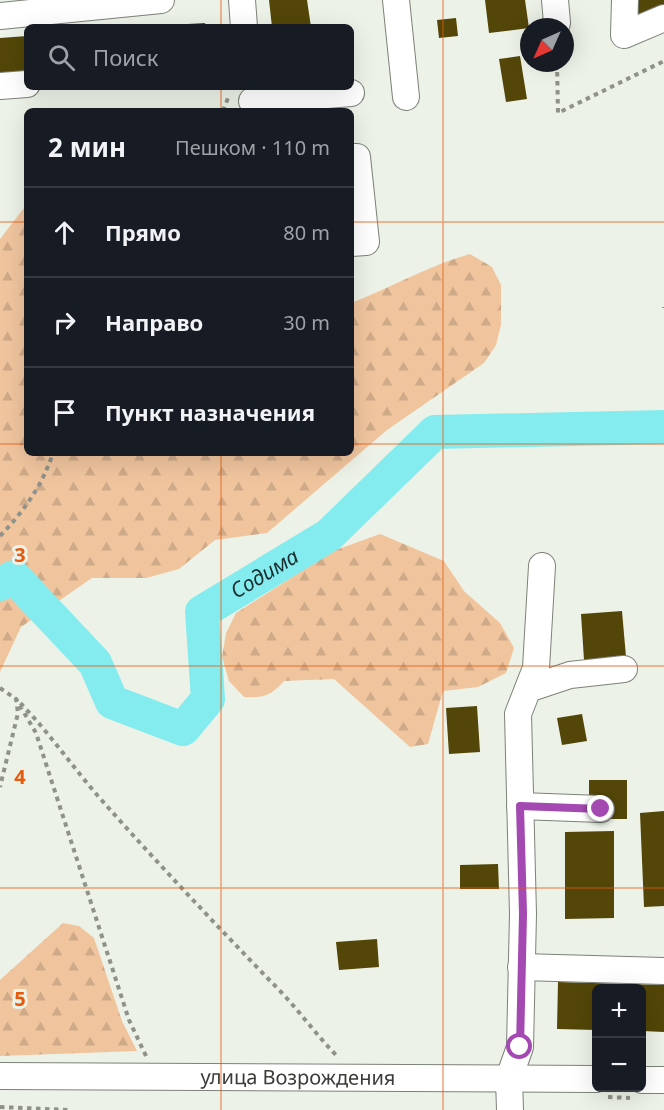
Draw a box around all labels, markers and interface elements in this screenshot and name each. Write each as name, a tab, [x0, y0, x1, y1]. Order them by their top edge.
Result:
north arrow	[520, 18, 574, 72]
search box	[24, 24, 354, 90]
icon: search	[45, 41, 78, 74]
text: Поиск	[93, 42, 158, 72]
text: 2 мин	[48, 129, 126, 165]
text: Пешком · 110 m	[175, 134, 330, 161]
icon: ahead	[48, 216, 81, 249]
text: Прямо	[105, 217, 181, 247]
text: 80 m	[283, 219, 330, 246]
icon: right	[48, 306, 81, 339]
text: Направо	[105, 307, 203, 337]
text: 30 m	[283, 309, 330, 336]
icon: arrive	[48, 396, 81, 429]
text: Пункт назначения	[105, 397, 315, 427]
text: 3	[14, 541, 26, 568]
water label: Содима	[225, 542, 304, 604]
text: 4	[14, 763, 26, 790]
route end	[587, 795, 613, 821]
map controls	[592, 984, 646, 1092]
button: +	[592, 984, 646, 1038]
text: 5	[14, 985, 26, 1012]
route start	[506, 1033, 532, 1059]
button: −	[592, 1038, 646, 1092]
street label: улица Возрождения	[201, 1063, 395, 1091]

